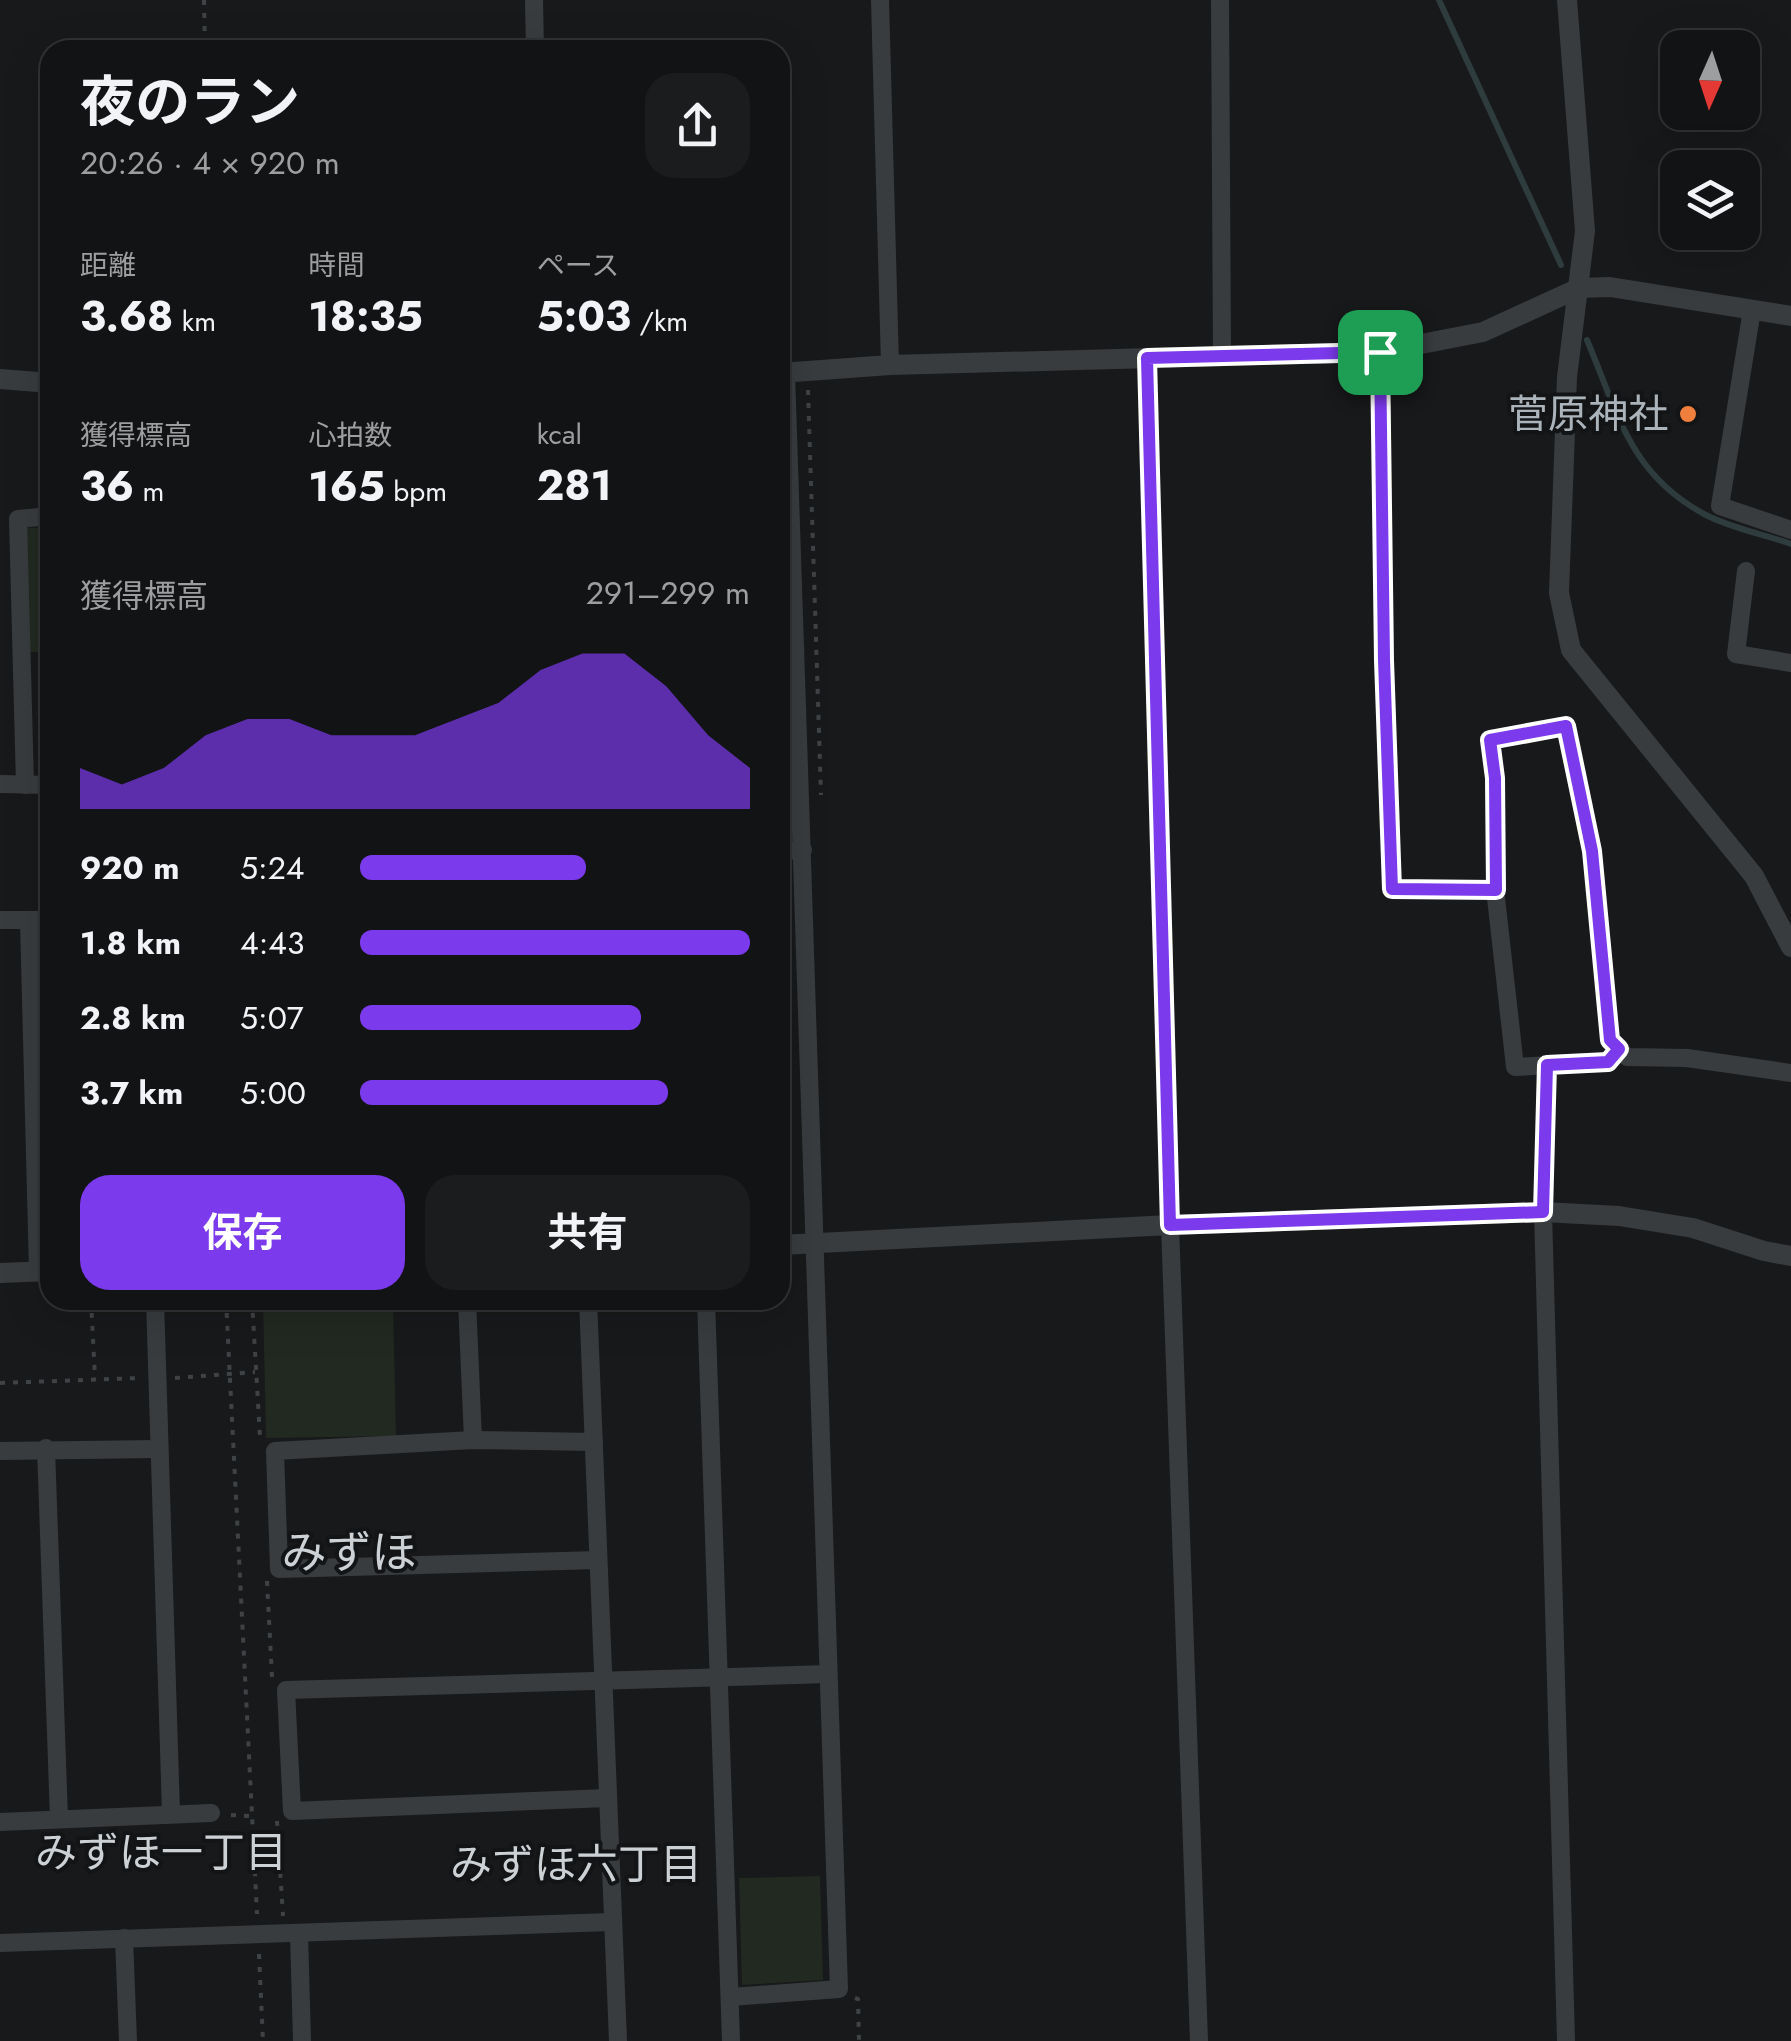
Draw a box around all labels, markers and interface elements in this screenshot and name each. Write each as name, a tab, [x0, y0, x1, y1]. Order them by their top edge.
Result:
north arrow	[1660, 30, 1760, 130]
map controls	[1660, 30, 1760, 250]
text: 夜のラン	[80, 62, 300, 142]
button: share	[645, 73, 750, 178]
text: 20:26 · 4 × 920 m	[80, 140, 340, 186]
button: layers	[1660, 150, 1760, 250]
text: 距離	[80, 245, 136, 286]
text: 時間	[308, 245, 364, 286]
text: ペース	[537, 245, 619, 286]
text: 3.68	[80, 286, 173, 347]
text: 18:35	[308, 286, 423, 347]
text: 5:03	[537, 286, 631, 347]
text: km	[173, 301, 216, 342]
text: /km	[631, 301, 688, 342]
pin	[1338, 310, 1423, 395]
icon: arrive	[1353, 325, 1408, 380]
place label: 菅原神社	[1508, 385, 1668, 443]
marker: 菅原神社	[1677, 403, 1699, 425]
text: kcal	[537, 414, 582, 455]
text: 獲得標高	[80, 415, 192, 456]
text: 心拍数	[308, 415, 392, 456]
text: 281	[537, 455, 612, 516]
text: 36	[80, 456, 134, 517]
text: 165	[308, 456, 385, 517]
text: m	[134, 471, 164, 512]
text: bpm	[385, 471, 447, 512]
text: 291–299 m	[586, 570, 750, 616]
text: 獲得標高	[80, 573, 208, 619]
text: 920 m	[80, 845, 179, 891]
text: 5:24	[240, 845, 305, 891]
text: 1.8 km	[80, 920, 181, 966]
text: 4:43	[240, 920, 304, 966]
text: 2.8 km	[80, 995, 186, 1041]
text: 5:07	[240, 995, 304, 1041]
text: 3.7 km	[80, 1070, 183, 1116]
text: 5:00	[240, 1070, 306, 1116]
button: 保存	[80, 1175, 405, 1290]
button: 共有	[425, 1175, 750, 1290]
district label: みずほ	[281, 1520, 417, 1585]
district label: みずほ一丁目	[35, 1822, 287, 1883]
district label: みずほ六丁目	[450, 1834, 702, 1895]

